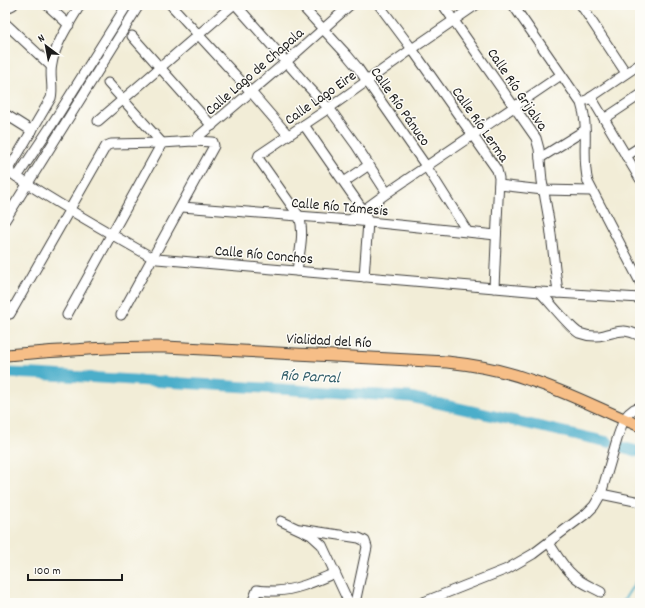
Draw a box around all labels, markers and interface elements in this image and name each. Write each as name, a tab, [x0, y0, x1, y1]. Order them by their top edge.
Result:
street label: Calle Lago de Chapala	[201, 23, 310, 122]
north arrow	[26, 26, 66, 66]
text: N	[35, 31, 49, 47]
street label: Calle Río Grijalva	[481, 44, 553, 137]
street label: Calle Río Pánuco	[364, 63, 435, 151]
street label: Calle Lago Eire	[281, 66, 362, 132]
street label: Calle Río Lerma	[445, 83, 514, 168]
street label: Calle Río Támesis	[290, 193, 389, 223]
street label: Calle Río Conchos	[214, 241, 314, 271]
street label: Vialidad del Río	[286, 329, 372, 355]
water label: Río Parral	[280, 364, 341, 391]
scale bar	[28, 556, 122, 582]
text: 100 m	[34, 563, 61, 580]

